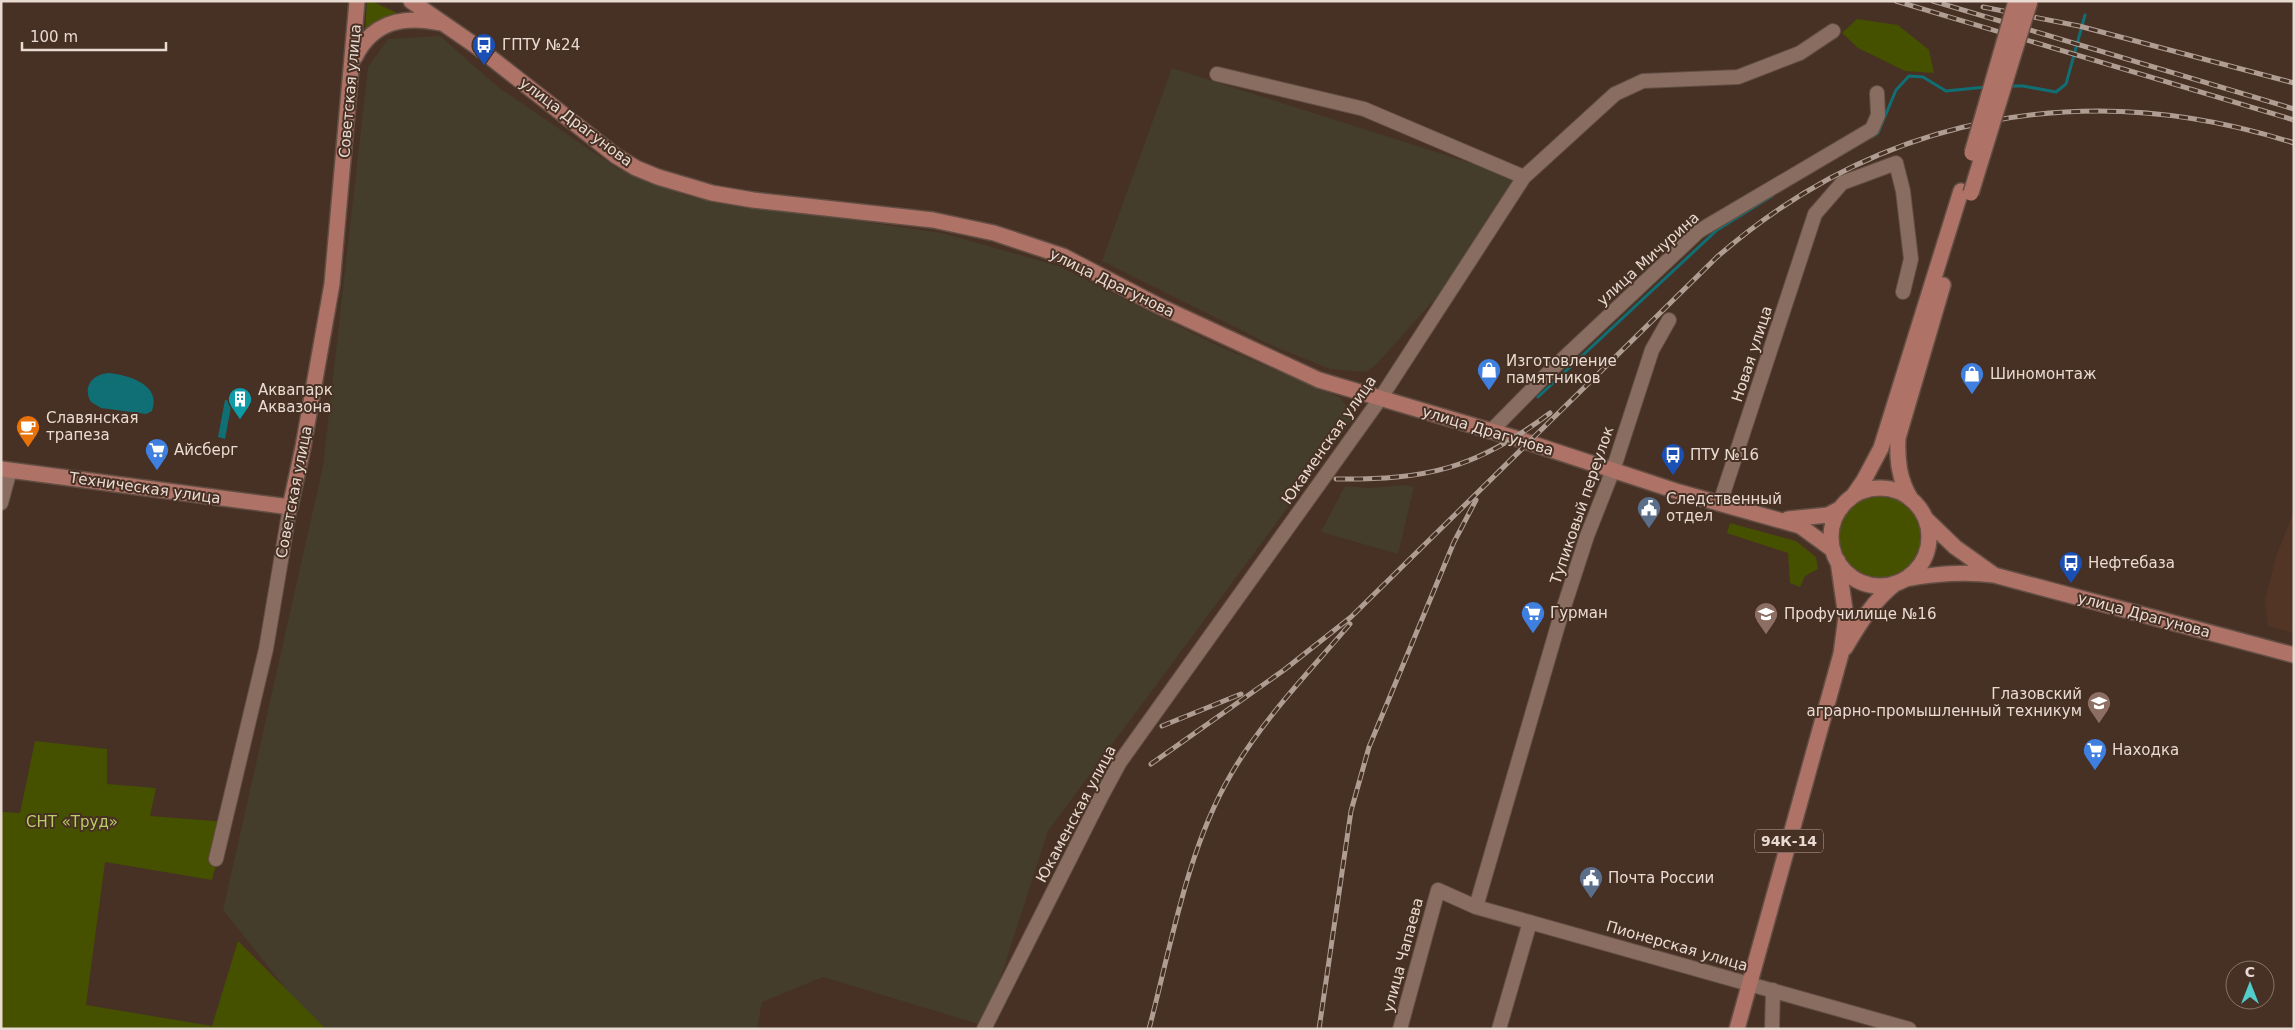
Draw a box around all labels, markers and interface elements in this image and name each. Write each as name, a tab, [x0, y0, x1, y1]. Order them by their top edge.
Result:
scale bar	[22, 20, 166, 52]
street label: Советская улица	[335, 23, 365, 159]
text: 100 m	[30, 28, 78, 46]
bus stop icon: ГПТУ №24	[471, 32, 497, 66]
place label: ГПТУ №24	[502, 36, 580, 54]
street label: улица Драгунова	[516, 74, 636, 170]
street label: улица Мичурина	[1593, 208, 1703, 310]
street label: улица Драгунова	[1047, 245, 1177, 321]
street label: Новая улица	[1728, 304, 1776, 404]
place label: Изготовление памятников	[1506, 352, 1617, 387]
shop icon: Изготовление памятников	[1476, 357, 1502, 391]
shop icon: Шиномонтаж	[1959, 361, 1985, 395]
place label: Шиномонтаж	[1990, 365, 2097, 383]
street label: Юкаменская улица	[1278, 372, 1380, 508]
place label: Аквапарк Аквазона	[258, 381, 333, 416]
building icon: Аквапарк Аквазона	[227, 386, 253, 420]
street label: улица Драгунова	[1420, 402, 1556, 460]
place label: Славянская трапеза	[46, 409, 138, 444]
cafe icon: Славянская трапеза	[15, 414, 41, 448]
street label: Советская улица	[272, 424, 316, 560]
street label: Тупиковый переулок	[1546, 424, 1617, 587]
supermarket icon: Айсберг	[144, 437, 170, 471]
place label: Айсберг	[174, 441, 238, 459]
bus stop icon: ПТУ №16	[1660, 442, 1686, 476]
place label: ПТУ №16	[1690, 446, 1759, 464]
street label: Техническая улица	[67, 468, 222, 508]
place label: Следственный отдел	[1666, 490, 1782, 525]
public building icon: Следственный отдел	[1636, 495, 1662, 529]
bus stop icon: Нефтебаза	[2058, 550, 2084, 584]
place label: Нефтебаза	[2088, 554, 2175, 572]
street label: улица Драгунова	[2076, 589, 2212, 641]
supermarket icon: Гурман	[1520, 600, 1546, 634]
school or university icon: Профучилище №16	[1753, 601, 1779, 635]
place label: Гурман	[1550, 604, 1608, 622]
place label: Профучилище №16	[1784, 605, 1936, 623]
place label: Глазовский аграрно-промышленный техникум	[1806, 685, 2082, 720]
school or university icon: Глазовский аграрно-промышленный техникум	[2086, 690, 2112, 724]
supermarket icon: Находка	[2082, 737, 2108, 771]
place label: Находка	[2112, 741, 2179, 759]
street label: Юкаменская улица	[1032, 742, 1120, 886]
park label: СНТ «Труд»	[26, 813, 118, 831]
road number: 94К-14	[1755, 829, 1823, 852]
public building icon: Почта России	[1578, 865, 1604, 899]
place label: Почта России	[1608, 869, 1714, 887]
street label: улица Чапаева	[1379, 896, 1427, 1014]
street label: Пионерская улица	[1604, 917, 1750, 975]
north arrow	[2225, 960, 2275, 1010]
text: С	[2245, 964, 2255, 980]

